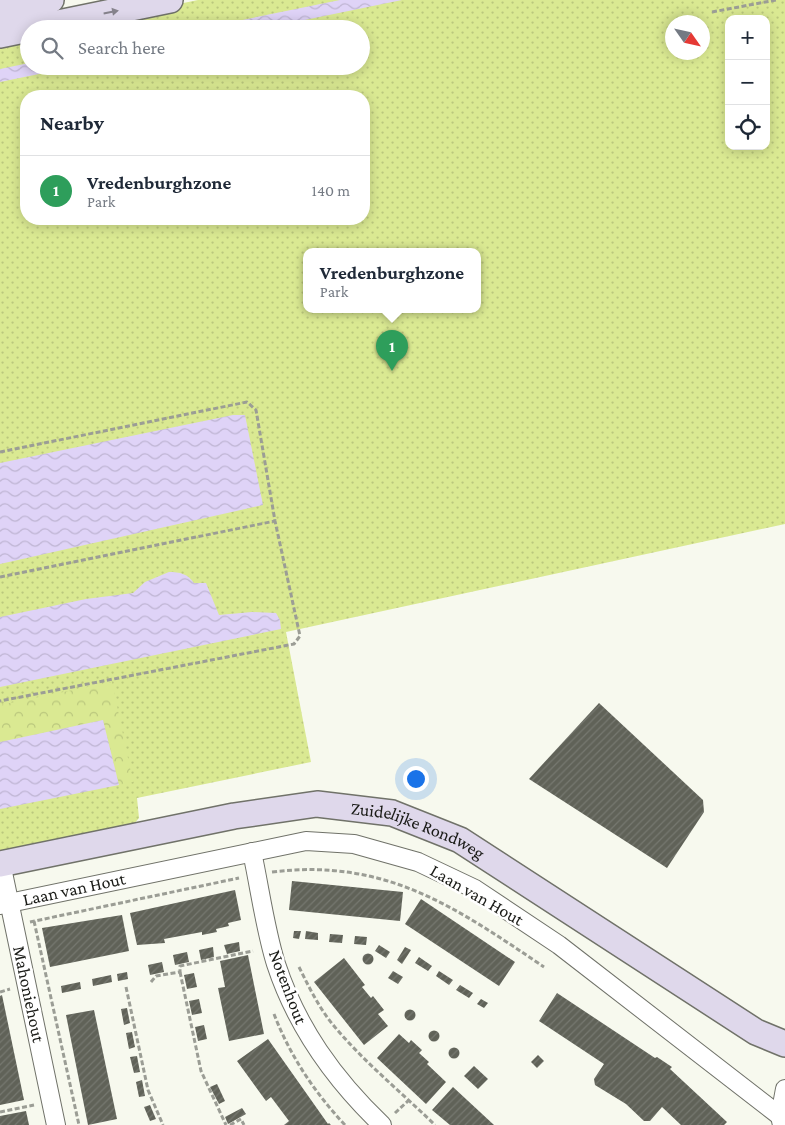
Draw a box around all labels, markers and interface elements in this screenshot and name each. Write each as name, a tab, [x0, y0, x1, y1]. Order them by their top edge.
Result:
one-way arrow	[103, 8, 118, 16]
north arrow	[665, 15, 710, 60]
map controls	[725, 15, 770, 150]
button: +	[725, 15, 770, 60]
search box	[20, 20, 370, 75]
icon: search	[38, 34, 66, 62]
text: Search here	[78, 37, 165, 58]
button: −	[725, 60, 770, 105]
button: locate	[725, 105, 770, 150]
text: Nearby	[40, 111, 104, 135]
text: Vredenburghzone	[87, 172, 231, 193]
text: 1	[53, 182, 59, 199]
text: 140 m	[312, 182, 350, 199]
text: Park	[87, 193, 115, 210]
popup	[303, 248, 481, 313]
text: Vredenburghzone	[320, 262, 464, 283]
text: Park	[320, 283, 348, 300]
pin: 1	[376, 330, 408, 371]
your location	[403, 766, 429, 792]
street label: Zuidelijke Rondweg	[350, 798, 489, 864]
street label: Laan van Hout	[427, 860, 528, 930]
street label: Laan van Hout	[21, 868, 128, 910]
street label: Mahoniehout	[9, 944, 49, 1045]
street label: Notenhout	[265, 947, 312, 1028]

